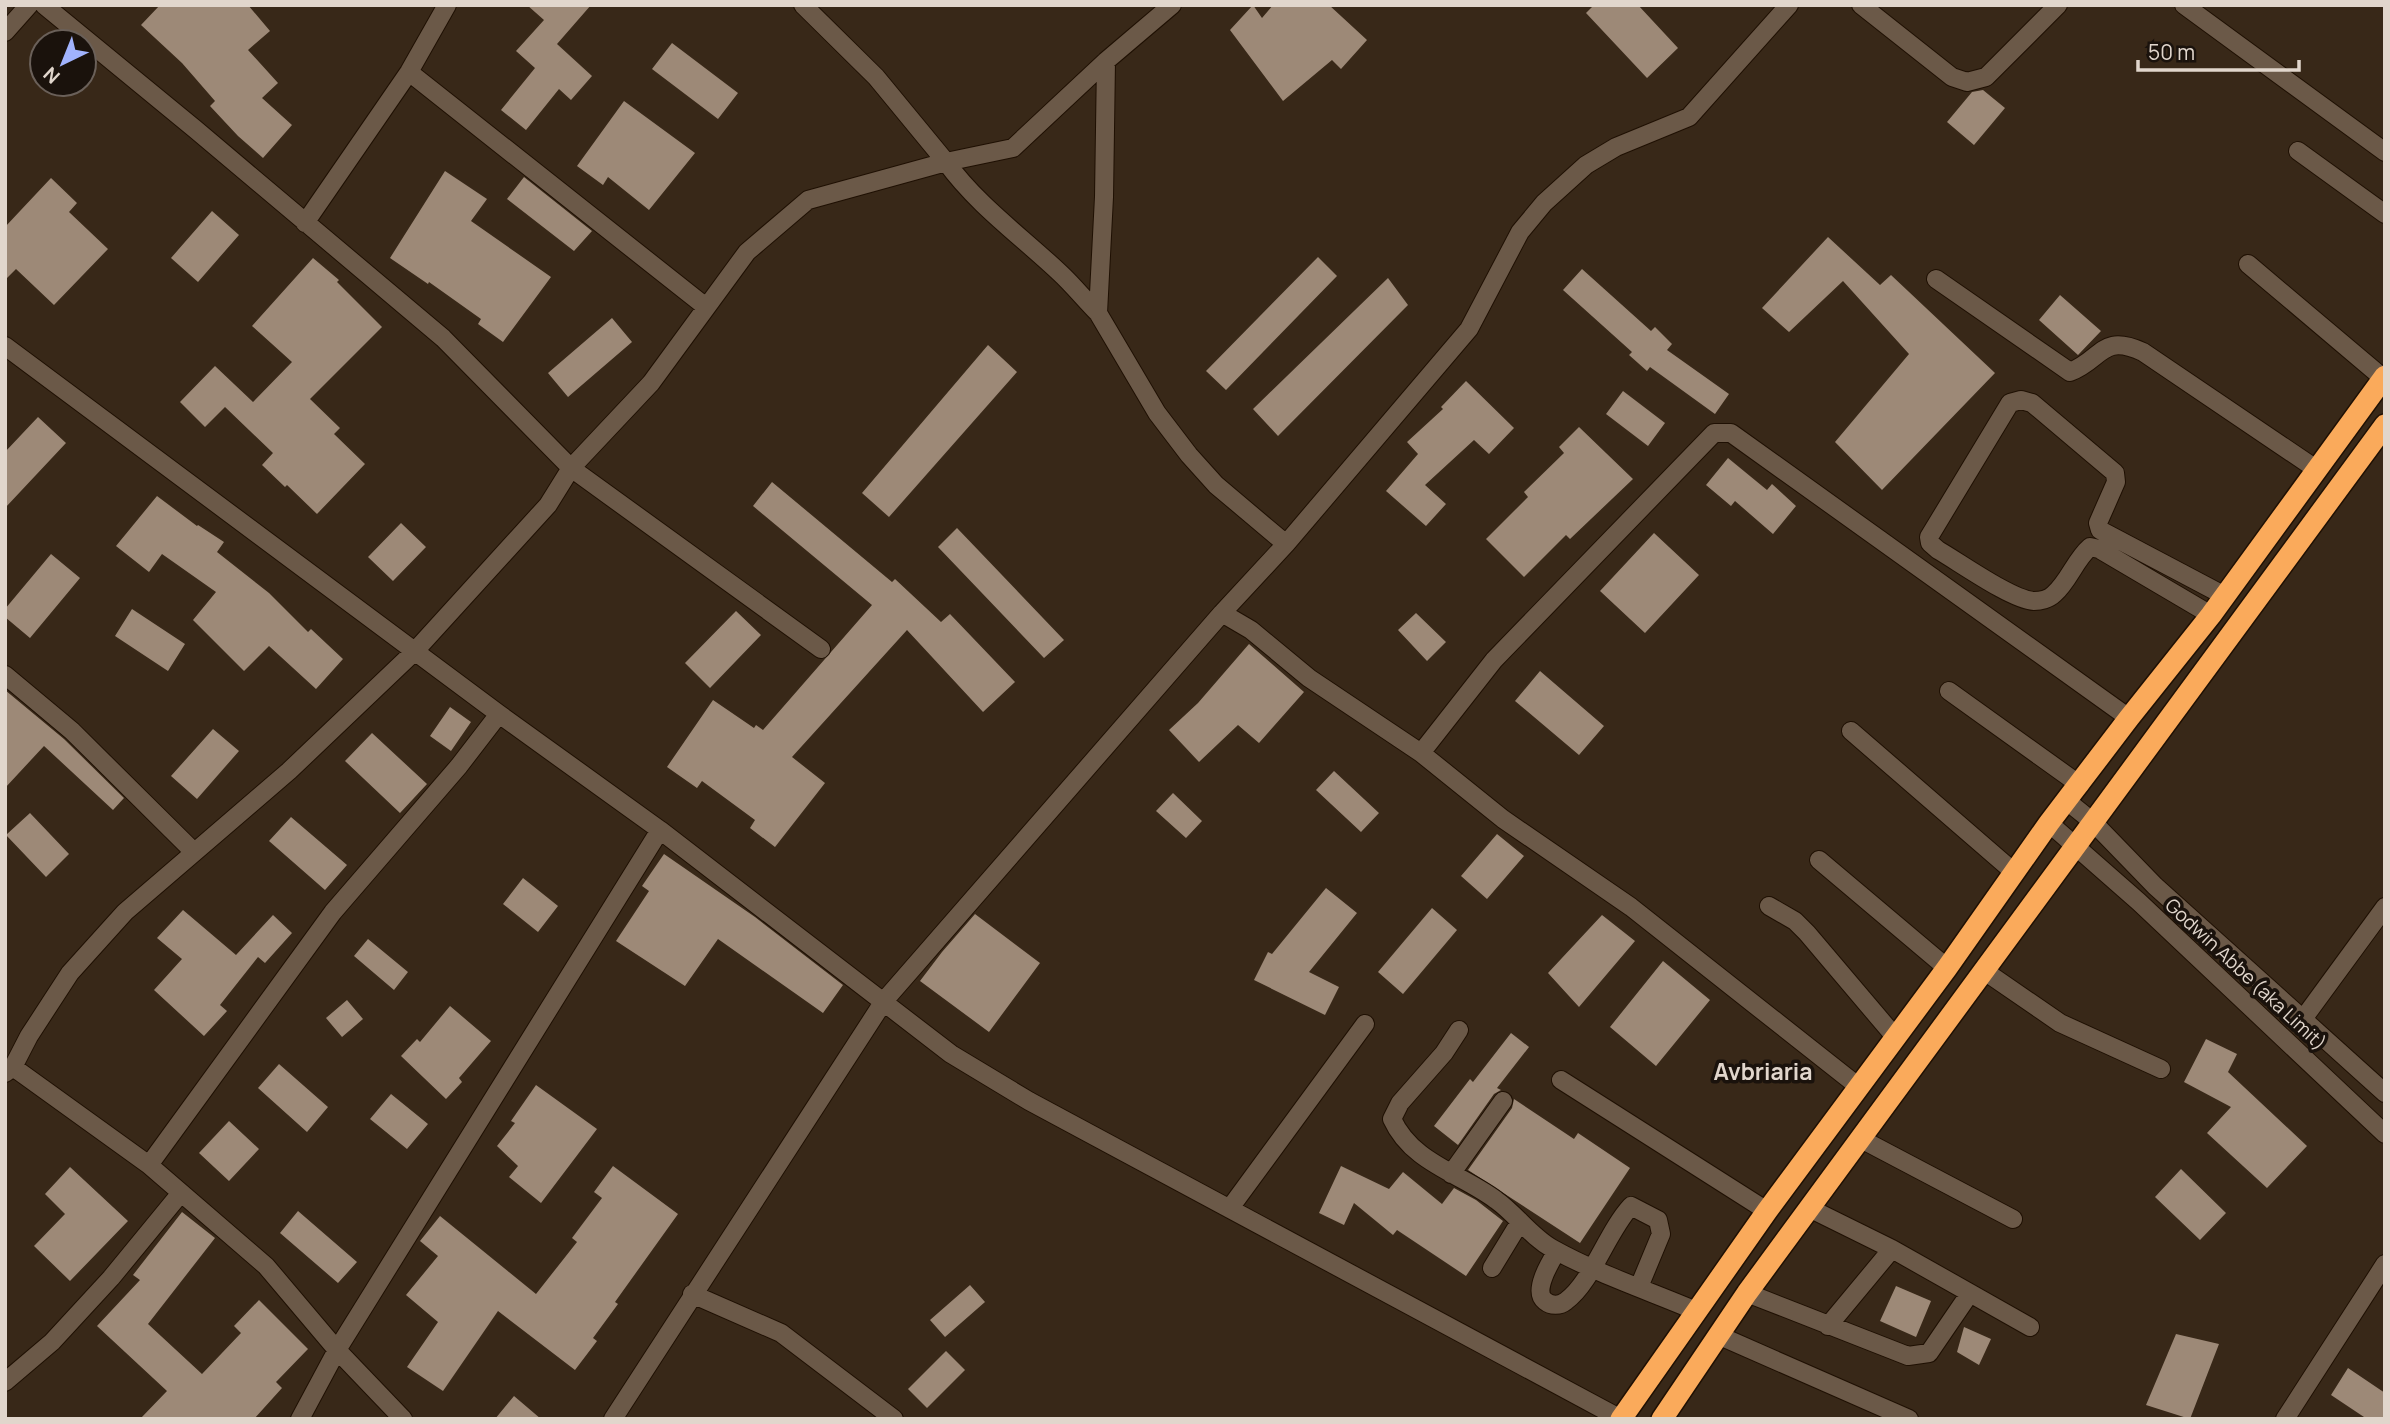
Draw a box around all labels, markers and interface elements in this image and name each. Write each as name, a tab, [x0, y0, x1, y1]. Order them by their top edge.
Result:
north arrow	[28, 28, 98, 98]
scale bar	[2138, 28, 2299, 72]
text: 50 m	[2148, 38, 2195, 66]
text: N	[38, 61, 65, 90]
street label: Godwin Abbe (aka Limit)	[2160, 892, 2332, 1056]
district label: Avbriaria	[1713, 1055, 1813, 1087]

